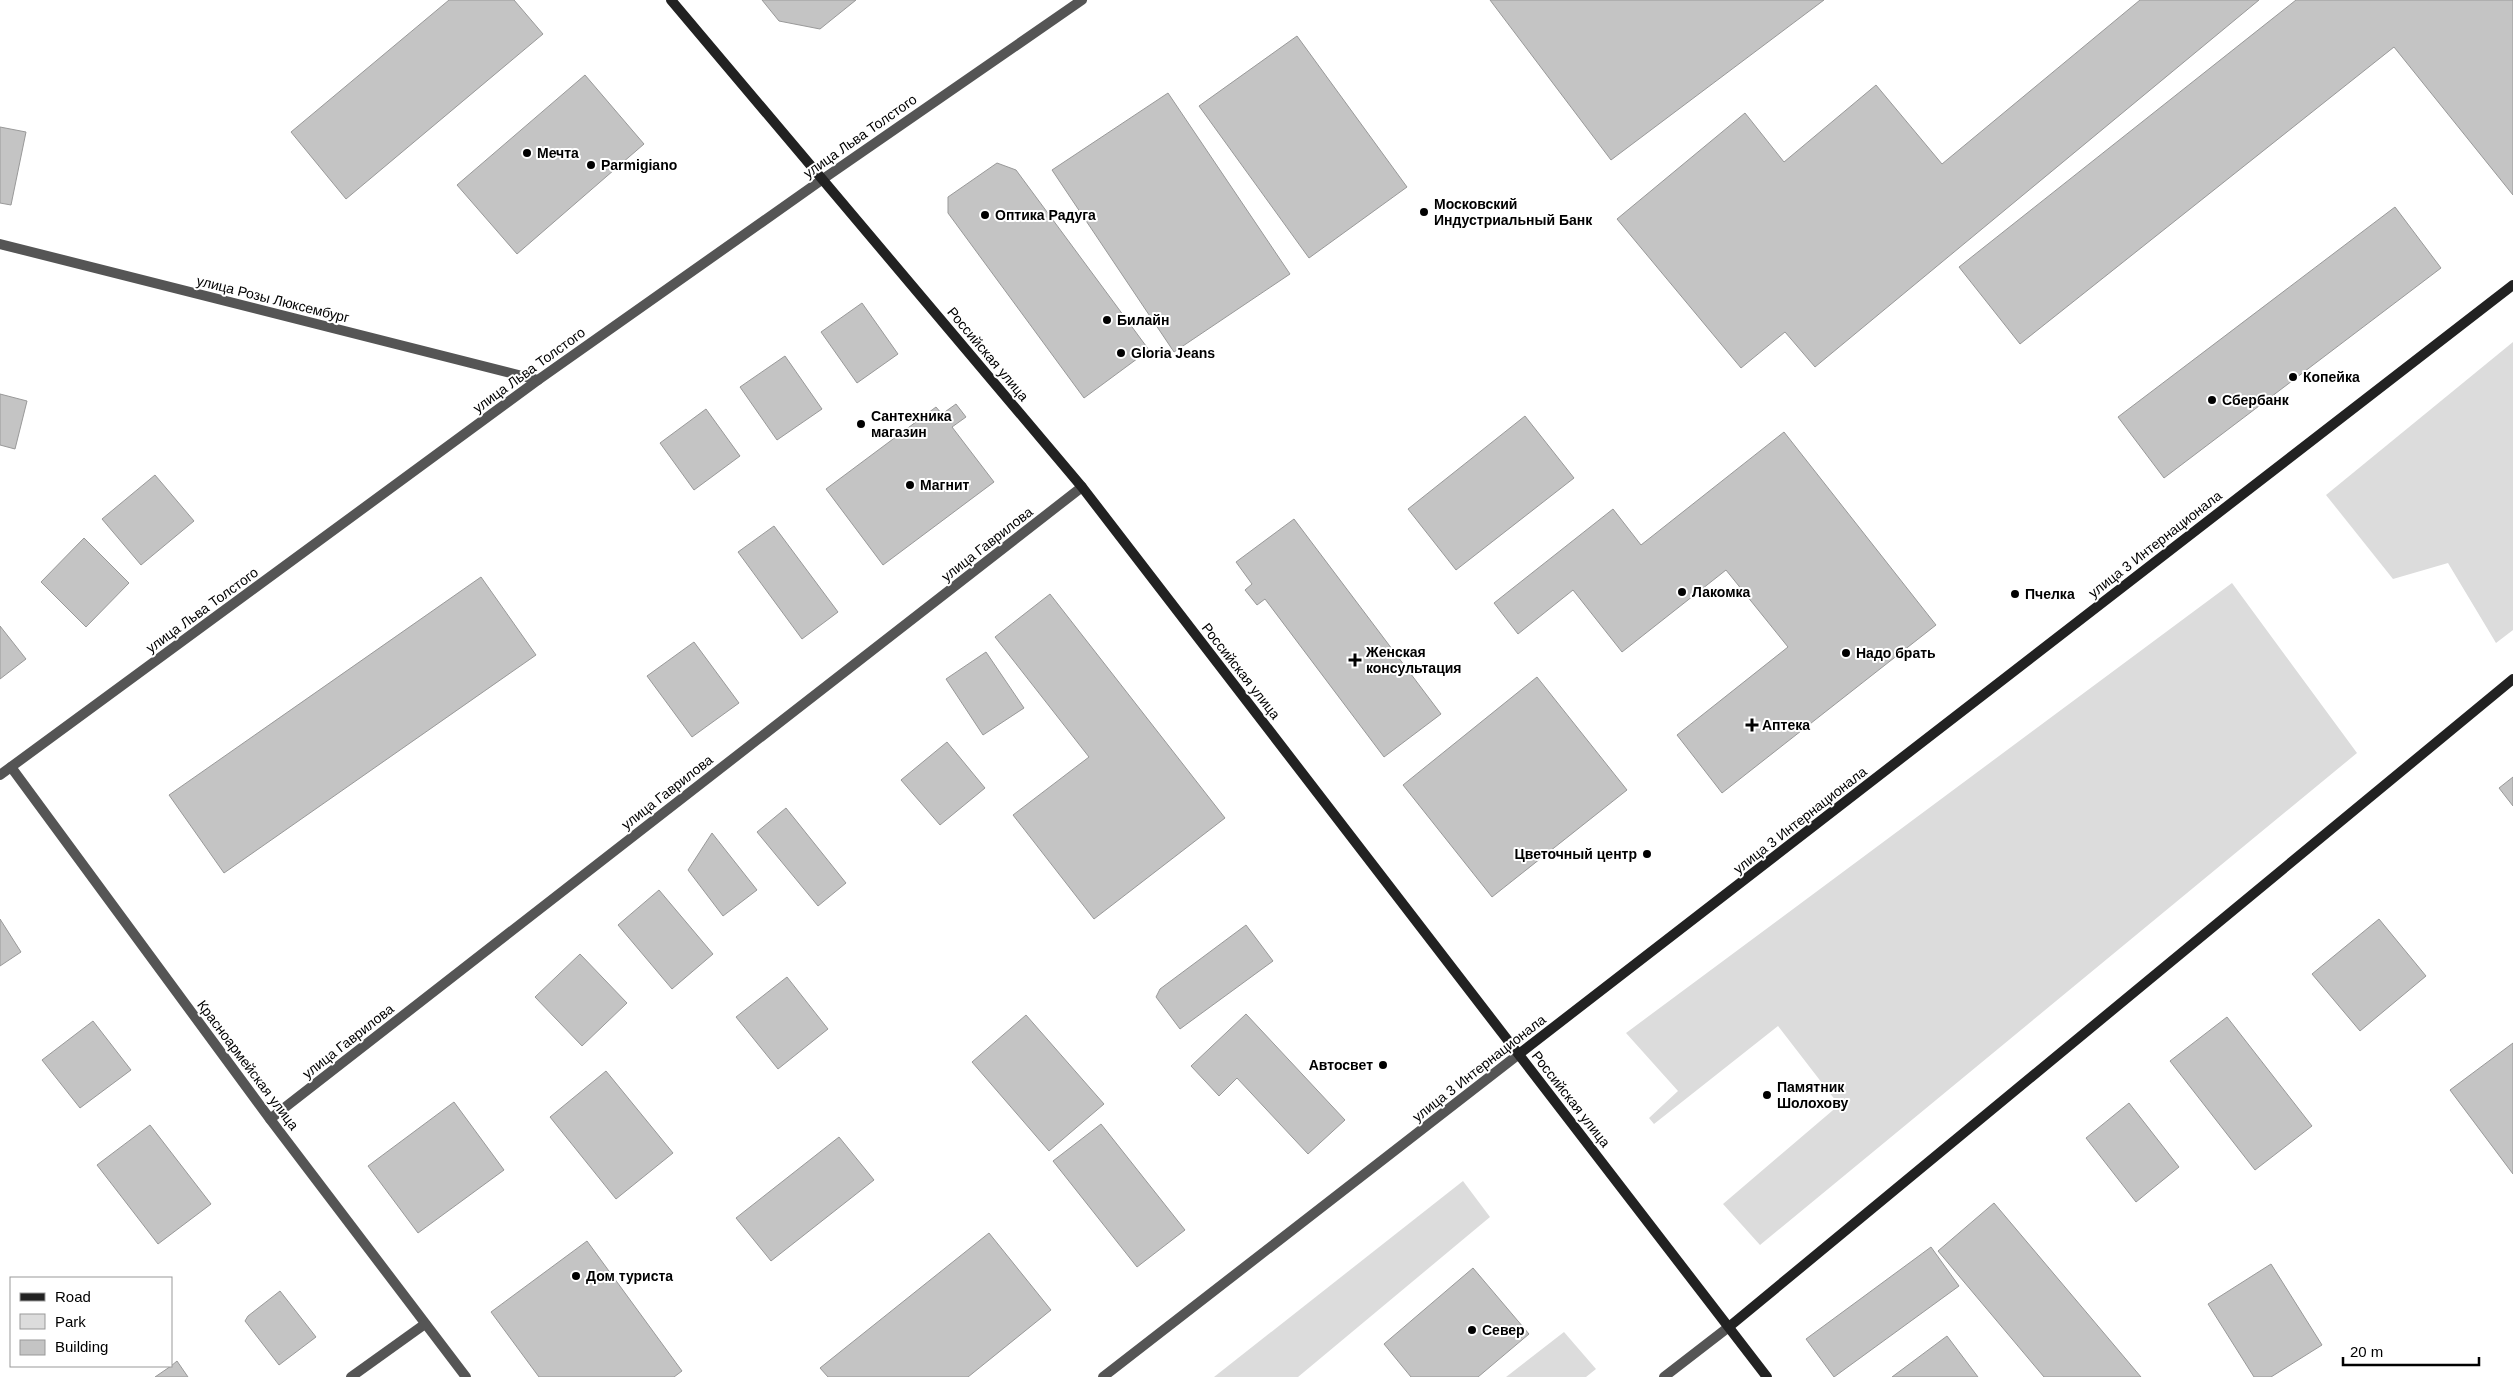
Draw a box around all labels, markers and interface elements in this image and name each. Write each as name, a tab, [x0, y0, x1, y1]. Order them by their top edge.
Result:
street label: улица Льва Толстого	[800, 91, 920, 181]
place label: Мечта	[537, 145, 579, 161]
marker: Мечта	[521, 147, 533, 159]
place label: Parmigiano	[601, 157, 677, 173]
marker: Parmigiano	[585, 159, 597, 171]
place label: Московский Индустриальный Банк	[1434, 196, 1593, 228]
marker: Московский Индустриальный Банк	[1418, 206, 1430, 218]
place label: Оптика Радуга	[995, 207, 1096, 223]
marker: Оптика Радуга	[979, 209, 991, 221]
street label: улица Розы Люксембург	[195, 272, 351, 326]
street label: Российская улица	[944, 304, 1032, 404]
place label: Билайн	[1117, 312, 1169, 328]
marker: Билайн	[1101, 314, 1113, 326]
street label: улица Льва Толстого	[470, 324, 588, 416]
place label: Gloria Jeans	[1131, 345, 1215, 361]
marker: Gloria Jeans	[1115, 347, 1127, 359]
place label: Копейка	[2303, 369, 2360, 385]
marker: Копейка	[2287, 371, 2299, 383]
place label: Сбербанк	[2222, 392, 2290, 408]
marker: Сбербанк	[2206, 394, 2218, 406]
place label: Сантехника магазин	[871, 408, 952, 440]
marker: Сантехника магазин	[855, 418, 867, 430]
place label: Магнит	[920, 477, 970, 493]
marker: Магнит	[904, 479, 916, 491]
street label: улица 3 Интернационала	[2085, 487, 2225, 601]
street label: улица Гаврилова	[938, 503, 1036, 585]
street label: улица Льва Толстого	[143, 564, 261, 656]
place label: Лакомка	[1692, 584, 1751, 600]
marker: Лакомка	[1676, 586, 1688, 598]
place label: Пчелка	[2025, 586, 2075, 602]
marker: Пчелка	[2009, 588, 2021, 600]
street label: Российская улица	[1199, 620, 1284, 722]
place label: Женская консультация	[1365, 644, 1462, 676]
place label: Надо брать	[1856, 645, 1936, 661]
marker: Надо брать	[1840, 647, 1852, 659]
marker: Женская консультация	[1348, 653, 1362, 667]
place label: Аптека	[1762, 717, 1810, 733]
marker: Аптека	[1746, 719, 1758, 731]
street label: улица Гаврилова	[618, 751, 716, 833]
street label: улица 3 Интернационала	[1730, 763, 1870, 877]
place label: Цветочный центр	[1515, 846, 1637, 862]
marker: Цветочный центр	[1641, 848, 1653, 860]
street label: Красноармейская улица	[194, 997, 302, 1133]
street label: улица Гаврилова	[299, 1000, 397, 1082]
street label: улица 3 Интернационала	[1409, 1011, 1549, 1125]
street label: Российская улица	[1529, 1048, 1614, 1150]
place label: Автосвет	[1309, 1057, 1373, 1073]
marker: Автосвет	[1377, 1059, 1389, 1071]
place label: Памятник Шолохову	[1777, 1079, 1848, 1111]
marker: Памятник Шолохову	[1761, 1089, 1773, 1101]
place label: Дом туриста	[586, 1268, 673, 1284]
marker: Дом туриста	[570, 1270, 582, 1282]
legend	[10, 1277, 172, 1367]
text: Road	[55, 1288, 91, 1305]
text: Park	[55, 1313, 86, 1330]
place label: Север	[1482, 1322, 1525, 1338]
marker: Север	[1466, 1324, 1478, 1336]
scale bar	[2343, 1334, 2479, 1366]
text: Building	[55, 1338, 108, 1355]
text: 20 m	[2350, 1343, 2383, 1360]

